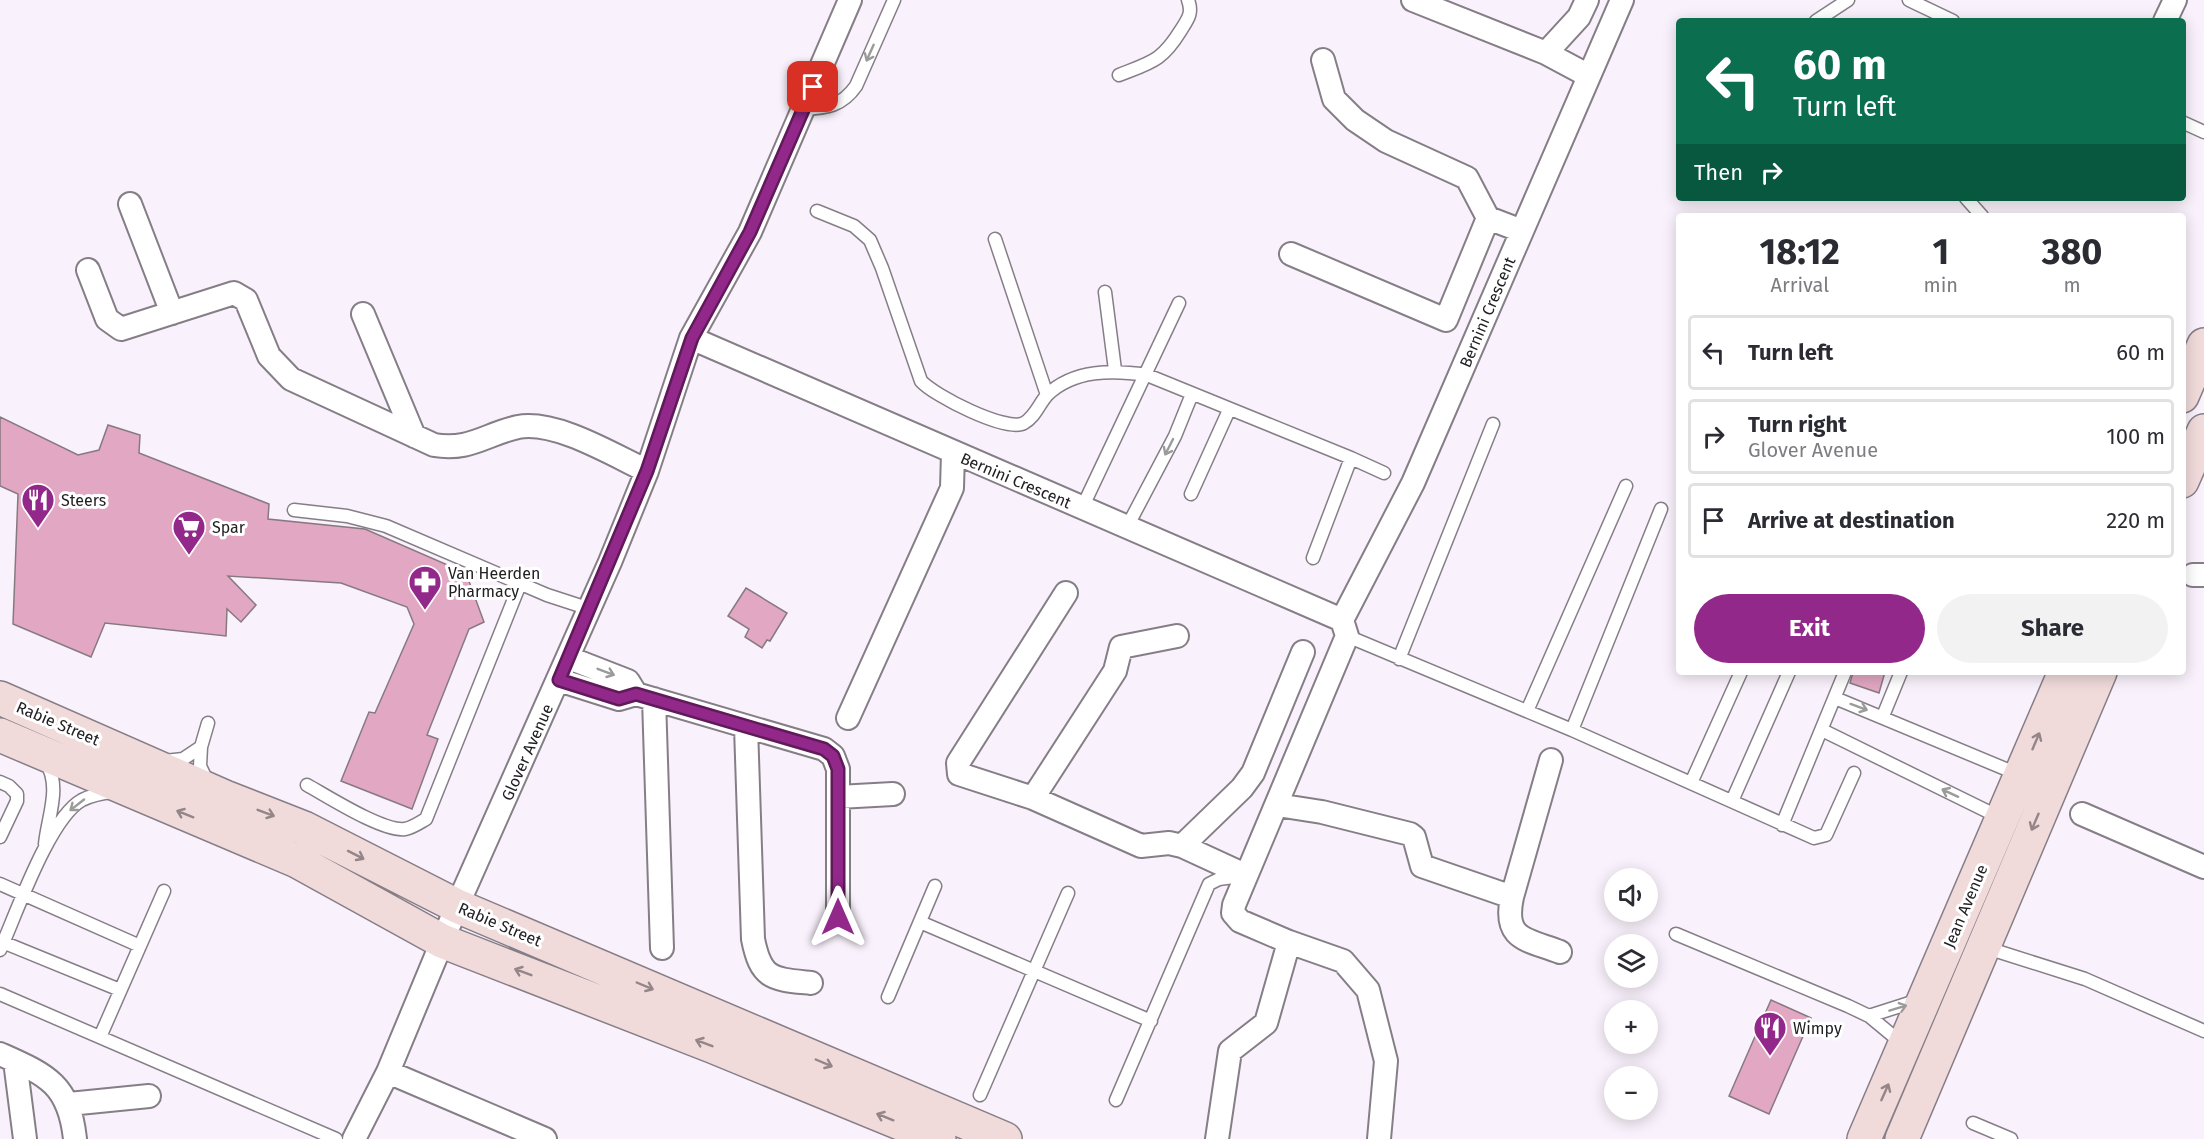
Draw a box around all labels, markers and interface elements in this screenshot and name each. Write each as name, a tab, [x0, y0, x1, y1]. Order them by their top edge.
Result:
text: 60 m	[1793, 40, 1887, 90]
icon: left	[1694, 42, 1772, 120]
one-way arrow	[864, 44, 876, 62]
pin	[787, 61, 838, 112]
icon: arrive	[796, 70, 829, 103]
text: Turn left	[1793, 91, 1896, 123]
icon: right	[1755, 156, 1788, 189]
text: Then	[1694, 159, 1743, 186]
text: 18:12	[1760, 230, 1840, 274]
text: 1	[1932, 230, 1949, 274]
text: 380	[2042, 230, 2102, 274]
street label: Bernini Crescent	[1456, 254, 1519, 370]
text: Arrival	[1770, 273, 1829, 297]
text: min	[1924, 273, 1958, 297]
text: m	[2063, 273, 2081, 297]
icon: left	[1697, 336, 1730, 369]
text: Turn left	[1748, 339, 1833, 366]
text: 60 m	[2116, 339, 2165, 366]
text: Turn right	[1748, 411, 1847, 438]
icon: right	[1697, 420, 1730, 453]
text: 100 m	[2106, 423, 2165, 450]
one-way arrow	[1163, 438, 1174, 456]
text: Glover Avenue	[1748, 438, 1878, 462]
street label: Bernini Crescent	[958, 449, 1074, 512]
restaurant icon: Steers	[20, 482, 56, 529]
place label: Steers	[61, 491, 106, 510]
icon: arrive	[1697, 504, 1730, 537]
text: Arrive at destination	[1748, 507, 1955, 534]
text: 220 m	[2106, 507, 2165, 534]
supermarket icon: Spar	[171, 509, 207, 556]
place label: Spar	[212, 518, 246, 537]
pharmacy icon: Van Heerden Pharmacy	[407, 564, 443, 611]
place label: Van Heerden Pharmacy	[448, 564, 540, 601]
button: Exit	[1694, 594, 1925, 663]
button: Share	[1937, 594, 2168, 663]
one-way arrow	[596, 668, 614, 679]
street label: Rabie Street	[13, 697, 103, 750]
street label: Glover Avenue	[498, 701, 557, 804]
one-way arrow	[1849, 703, 1868, 714]
one-way arrow	[2031, 732, 2042, 750]
one-way arrow	[1941, 787, 1959, 799]
one-way arrow	[69, 799, 85, 812]
one-way arrow	[176, 808, 195, 819]
one-way arrow	[256, 808, 274, 819]
one-way arrow	[2029, 813, 2041, 831]
one-way arrow	[347, 849, 365, 861]
street label: Jean Avenue	[1939, 862, 1992, 951]
map controls	[1604, 868, 1658, 1120]
button: sound	[1604, 868, 1658, 922]
position arrow	[806, 885, 870, 949]
street label: Rabie Street	[455, 898, 545, 951]
button: layers	[1604, 934, 1658, 988]
one-way arrow	[514, 966, 533, 977]
one-way arrow	[635, 981, 654, 992]
button: +	[1604, 1000, 1658, 1054]
one-way arrow	[1888, 1001, 1907, 1012]
restaurant icon: Wimpy	[1752, 1010, 1788, 1057]
place label: Wimpy	[1793, 1019, 1842, 1038]
one-way arrow	[696, 1037, 714, 1048]
one-way arrow	[815, 1058, 833, 1069]
button: −	[1604, 1066, 1658, 1120]
one-way arrow	[1879, 1084, 1891, 1102]
one-way arrow	[876, 1111, 895, 1122]

